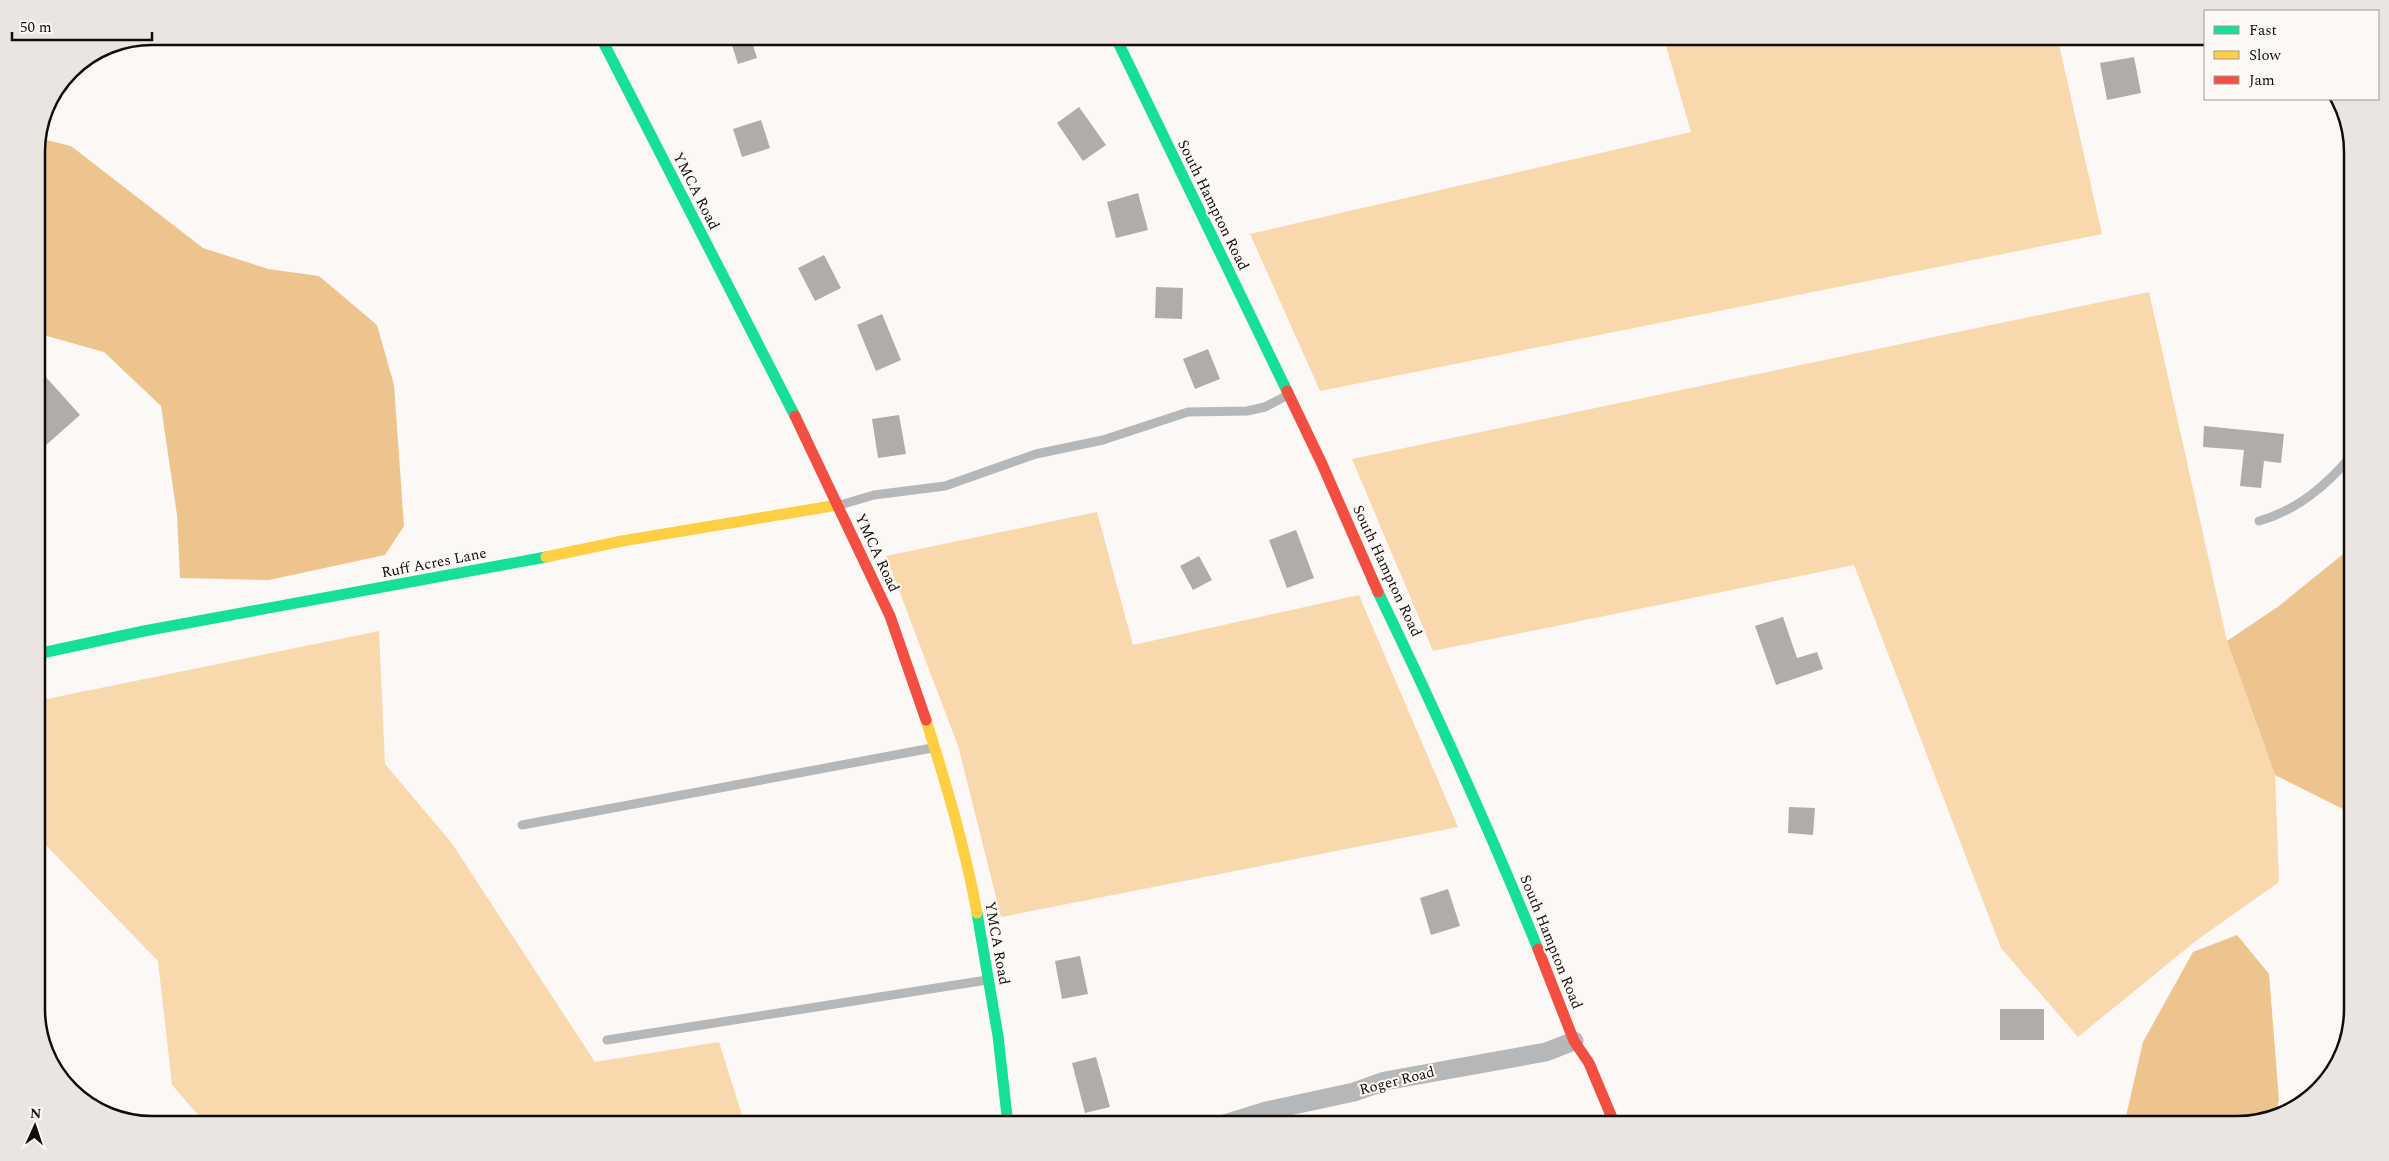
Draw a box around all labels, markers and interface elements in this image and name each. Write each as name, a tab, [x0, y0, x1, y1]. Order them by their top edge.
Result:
scale bar	[12, 10, 152, 42]
legend	[2204, 10, 2379, 100]
text: 50 m	[20, 16, 52, 39]
text: Fast	[2249, 19, 2277, 42]
text: Slow	[2249, 44, 2281, 67]
text: Jam	[2249, 69, 2275, 92]
street label: South Hampton Road	[1171, 136, 1255, 274]
street label: YMCA Road	[667, 148, 725, 234]
street label: South Hampton Road	[1346, 501, 1428, 641]
street label: YMCA Road	[849, 510, 905, 596]
street label: Ruff Acres Lane	[379, 542, 489, 584]
street label: South Hampton Road	[1514, 871, 1588, 1013]
street label: YMCA Road	[978, 899, 1016, 987]
street label: Roger Road	[1357, 1061, 1437, 1101]
north arrow	[10, 1101, 60, 1151]
text: N	[29, 1103, 42, 1124]

